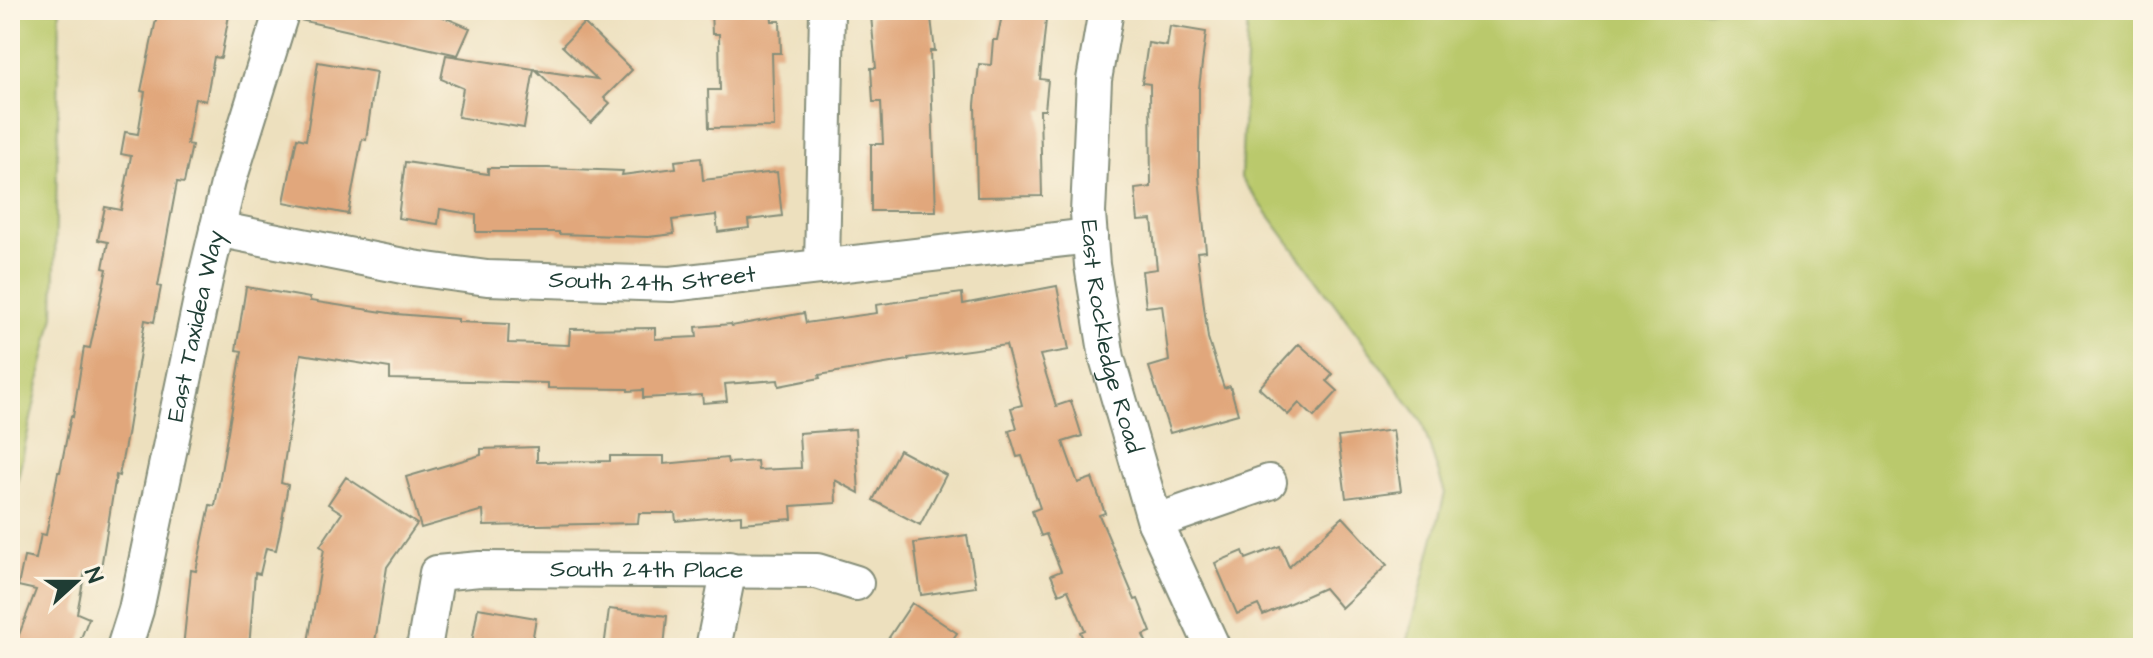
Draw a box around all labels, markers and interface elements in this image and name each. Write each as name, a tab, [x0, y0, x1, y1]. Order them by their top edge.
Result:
street label: East Rockledge Road	[1072, 219, 1151, 457]
street label: East Taxidea Way	[159, 227, 234, 425]
street label: South 24th Street	[548, 257, 758, 301]
north arrow	[36, 542, 116, 622]
street label: South 24th Place	[550, 552, 743, 588]
text: N	[76, 563, 110, 588]

